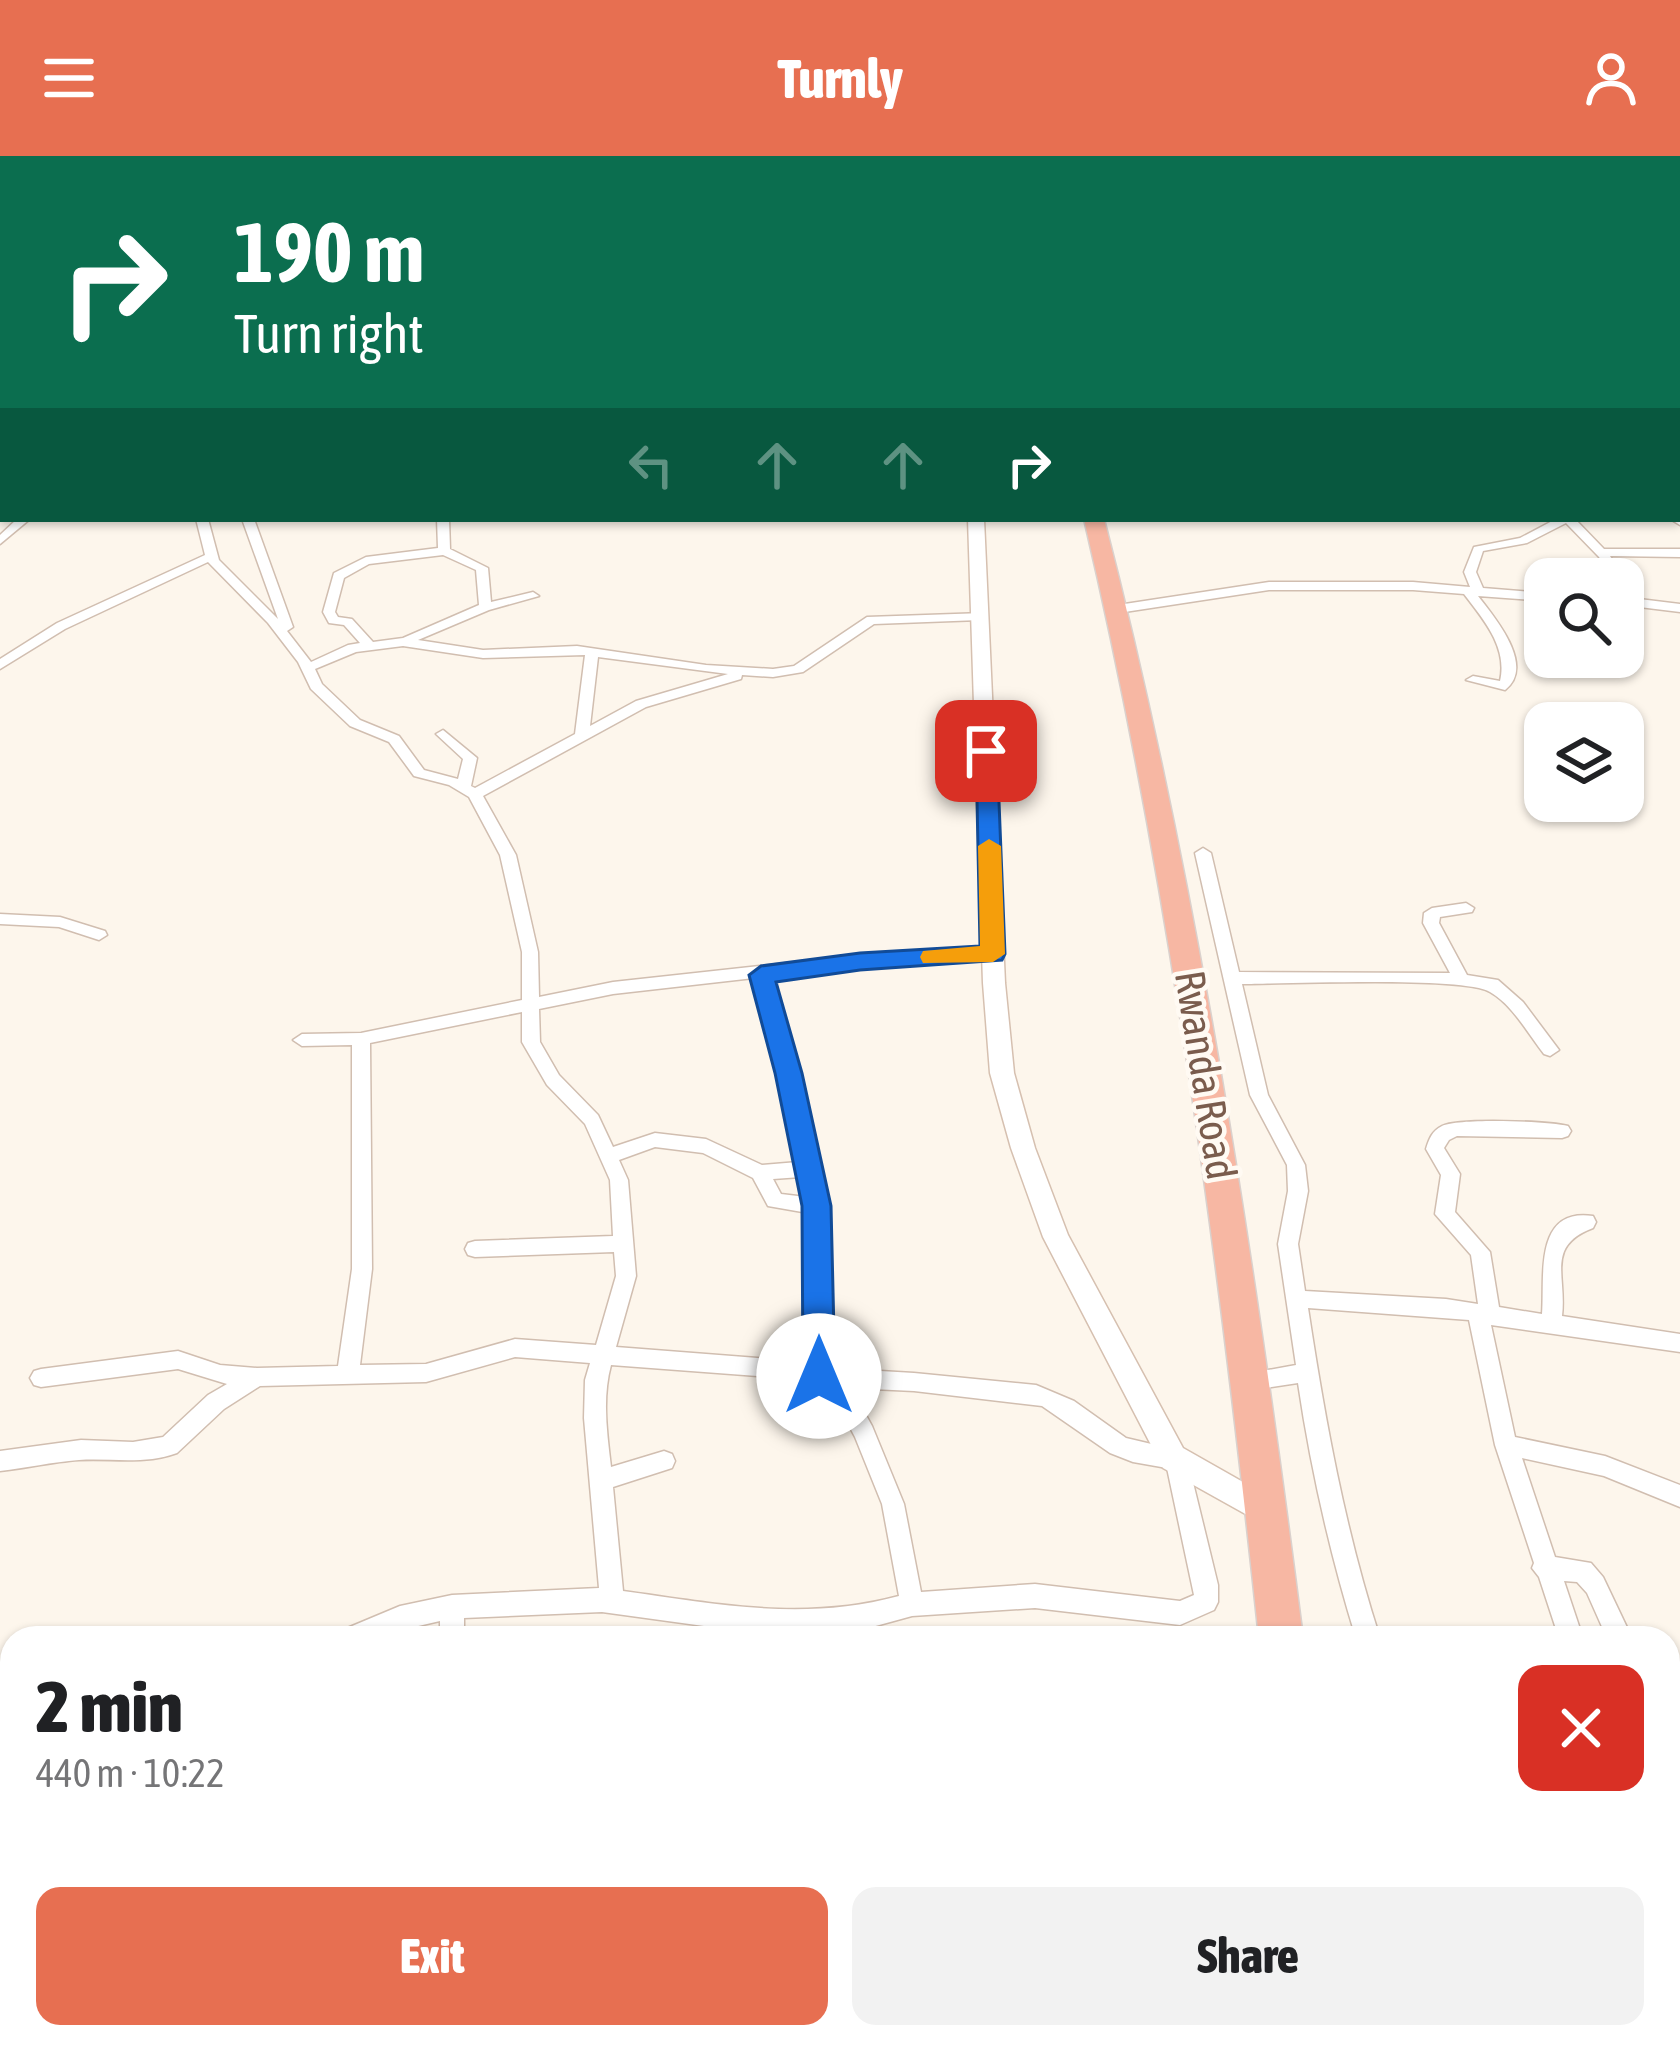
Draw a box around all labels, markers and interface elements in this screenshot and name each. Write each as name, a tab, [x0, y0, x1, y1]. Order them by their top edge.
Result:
icon: menu	[36, 45, 102, 111]
icon: person	[1578, 45, 1644, 111]
text: Turnly	[777, 48, 903, 109]
icon: right	[36, 204, 192, 360]
text: 190 m	[234, 204, 424, 300]
text: Turn right	[234, 303, 424, 364]
icon: left	[618, 432, 684, 498]
icon: ahead	[744, 432, 810, 498]
icon: ahead	[870, 432, 936, 498]
icon: right	[996, 432, 1062, 498]
map controls	[1524, 558, 1644, 822]
button: search	[1524, 558, 1644, 678]
pin	[935, 700, 1037, 802]
button: layers	[1524, 702, 1644, 822]
icon: arrive	[953, 718, 1019, 784]
street label: Rwanda Road	[1166, 967, 1246, 1183]
position arrow	[756, 1313, 882, 1439]
text: 2 min	[36, 1665, 183, 1747]
button: close	[1518, 1665, 1644, 1791]
text: 440 m · 10:22	[36, 1751, 225, 1795]
button: Exit	[36, 1887, 828, 2025]
button: Share	[852, 1887, 1644, 2025]

